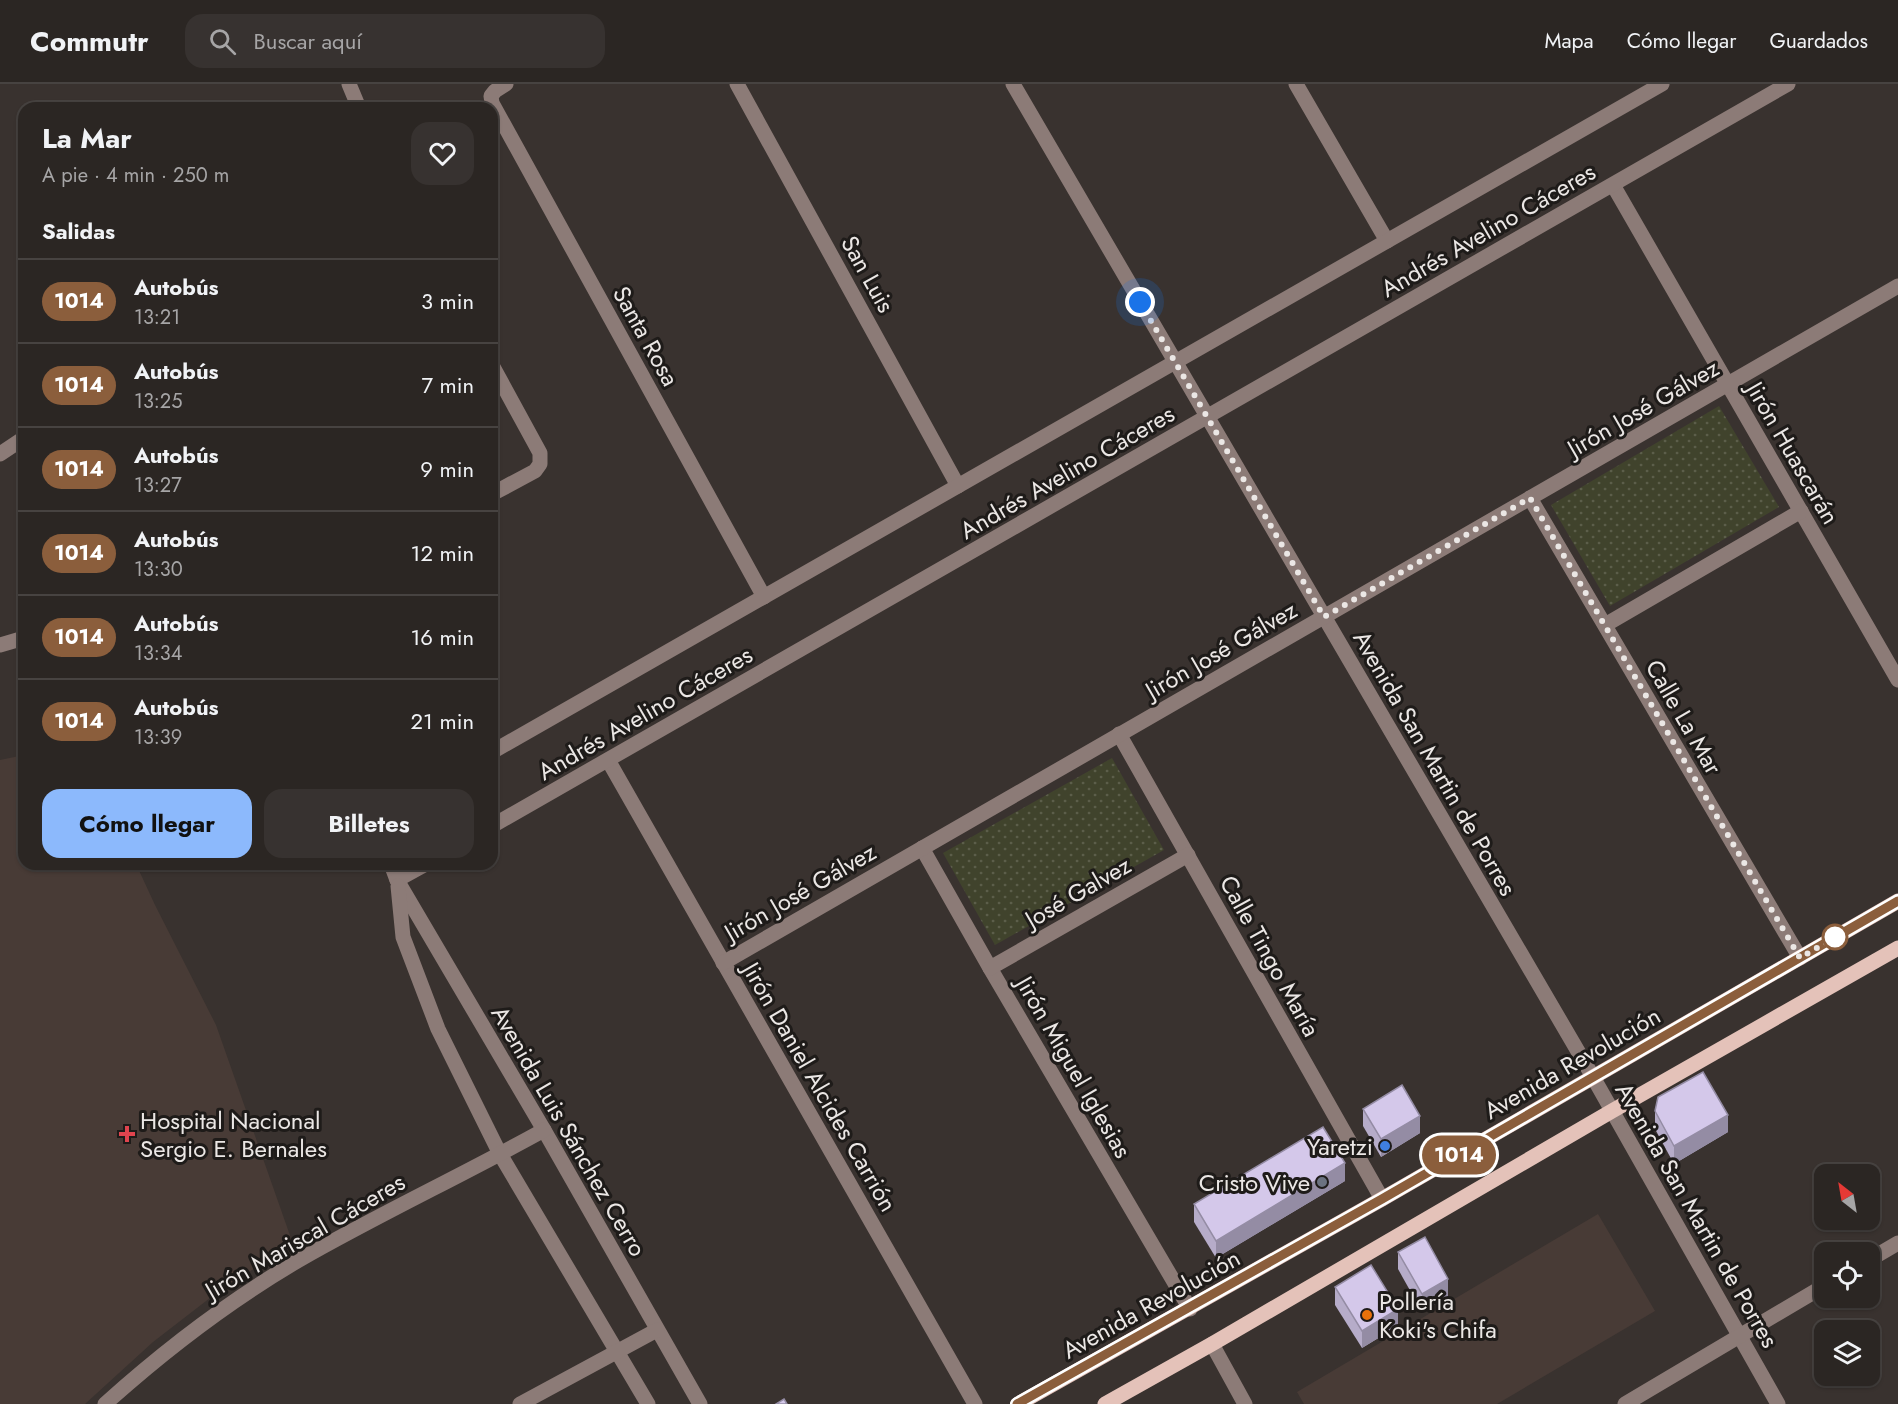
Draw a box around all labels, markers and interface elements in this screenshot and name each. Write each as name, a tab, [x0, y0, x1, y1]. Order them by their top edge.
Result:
search box	[185, 14, 605, 68]
text: Commutr	[30, 21, 149, 62]
icon: search	[206, 25, 239, 58]
text: Buscar aquí	[254, 25, 362, 57]
text: Mapa	[1544, 26, 1594, 56]
text: Cómo llegar	[1627, 26, 1736, 56]
text: Guardados	[1769, 26, 1868, 56]
text: La Mar	[42, 118, 132, 159]
button: heart	[411, 122, 474, 185]
street label: Andrés Avelino Cáceres	[1374, 154, 1602, 306]
text: A pie · 4 min · 250 m	[42, 161, 229, 190]
text: Salidas	[42, 215, 115, 247]
street label: San Luis	[832, 229, 904, 319]
text: Autobús	[134, 271, 219, 303]
street label: Santa Rosa	[604, 280, 688, 392]
text: 3 min	[421, 285, 474, 317]
text: 1014	[54, 286, 104, 316]
your location	[1125, 287, 1155, 317]
text: 13:21	[134, 303, 180, 332]
street label: Jirón José Gálvez	[1558, 350, 1725, 467]
text: Autobús	[134, 355, 219, 387]
text: 7 min	[421, 369, 474, 401]
text: 1014	[54, 370, 104, 400]
street label: Jirón Huascarán	[1737, 373, 1848, 531]
text: 13:25	[134, 387, 183, 416]
street label: Andrés Avelino Cáceres	[953, 396, 1181, 548]
text: Autobús	[134, 439, 219, 471]
text: 9 min	[420, 453, 474, 485]
text: 1014	[54, 454, 104, 484]
text: 13:27	[134, 471, 182, 500]
text: Autobús	[134, 523, 219, 555]
text: 12 min	[411, 537, 474, 569]
text: 1014	[54, 538, 104, 568]
text: 13:30	[134, 555, 183, 584]
street label: Jirón José Gálvez	[1136, 592, 1303, 709]
text: Autobús	[134, 607, 219, 639]
text: 16 min	[410, 621, 474, 653]
text: 1014	[54, 622, 104, 652]
street label: Avenida San Martin de Porres	[1345, 624, 1525, 902]
street label: Andrés Avelino Cáceres	[531, 637, 759, 789]
text: 13:34	[134, 639, 182, 668]
street label: Calle La Mar	[1637, 653, 1731, 782]
text: Autobús	[134, 691, 219, 723]
text: 21 min	[411, 705, 474, 737]
text: 1014	[54, 706, 104, 736]
text: 13:39	[134, 723, 182, 752]
button: Cómo llegar	[42, 789, 252, 858]
button: Billetes	[264, 789, 474, 858]
street label: Jirón José Gálvez	[715, 834, 882, 951]
street label: José Galvez	[1016, 848, 1137, 938]
street label: Calle Tingo María	[1211, 869, 1329, 1043]
unlabelled marker	[1822, 924, 1848, 950]
street label: Jirón Daniel Alcides Carrión	[733, 953, 906, 1218]
street label: Jirón Miguel Iglesias	[1006, 967, 1140, 1164]
street label: Avenida Revolución	[1477, 998, 1667, 1128]
street label: Avenida Luis Sánchez Cerro	[483, 999, 655, 1263]
street label: Avenida San Martin de Porres	[1607, 1076, 1787, 1354]
place label: Hospital Nacional Sergio E. Bernales	[140, 1103, 327, 1166]
marker: Hospital Nacional Sergio E. Bernales	[118, 1125, 136, 1143]
place label: Yaretzi	[1307, 1129, 1373, 1164]
line badge: 1014	[1417, 1136, 1501, 1174]
marker: Yaretzi	[1378, 1139, 1392, 1153]
text: 1014	[1434, 1140, 1484, 1170]
street label: Jirón Mariscal Cáceres	[196, 1164, 411, 1309]
north arrow	[1814, 1164, 1880, 1230]
map controls	[1814, 1164, 1880, 1386]
place label: Cristo Vive	[1199, 1165, 1310, 1200]
marker: Cristo Vive	[1315, 1175, 1329, 1189]
street label: Avenida Revolución	[1056, 1241, 1246, 1367]
button: locate	[1814, 1242, 1880, 1308]
place label: Pollería Koki's Chifa	[1379, 1284, 1497, 1347]
marker: Pollería Koki's Chifa	[1360, 1308, 1374, 1322]
button: layers	[1814, 1320, 1880, 1386]

